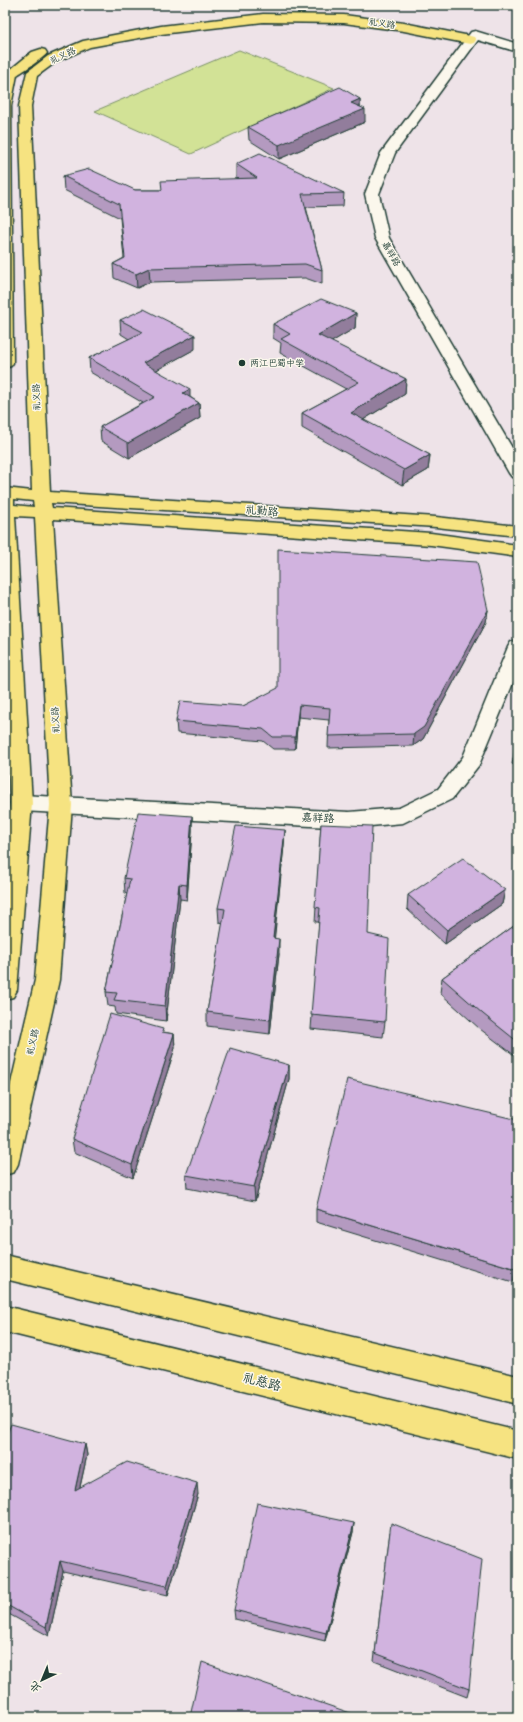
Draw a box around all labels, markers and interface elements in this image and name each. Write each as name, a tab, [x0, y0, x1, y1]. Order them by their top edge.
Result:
street label: 礼义路	[368, 17, 396, 31]
street label: 礼义路	[48, 45, 78, 67]
street label: 嘉祥路	[379, 240, 403, 268]
marker: 两江巴蜀中学	[237, 358, 247, 368]
place label: 两江巴蜀中学	[250, 358, 304, 369]
street label: 礼义路	[31, 383, 43, 411]
street label: 礼勤路	[245, 503, 279, 519]
street label: 礼义路	[50, 706, 62, 734]
street label: 嘉祥路	[301, 811, 335, 825]
street label: 礼义路	[25, 1028, 41, 1056]
street label: 礼慈路	[241, 1370, 283, 1394]
north arrow	[22, 1660, 62, 1700]
text: 北	[27, 1678, 44, 1695]

